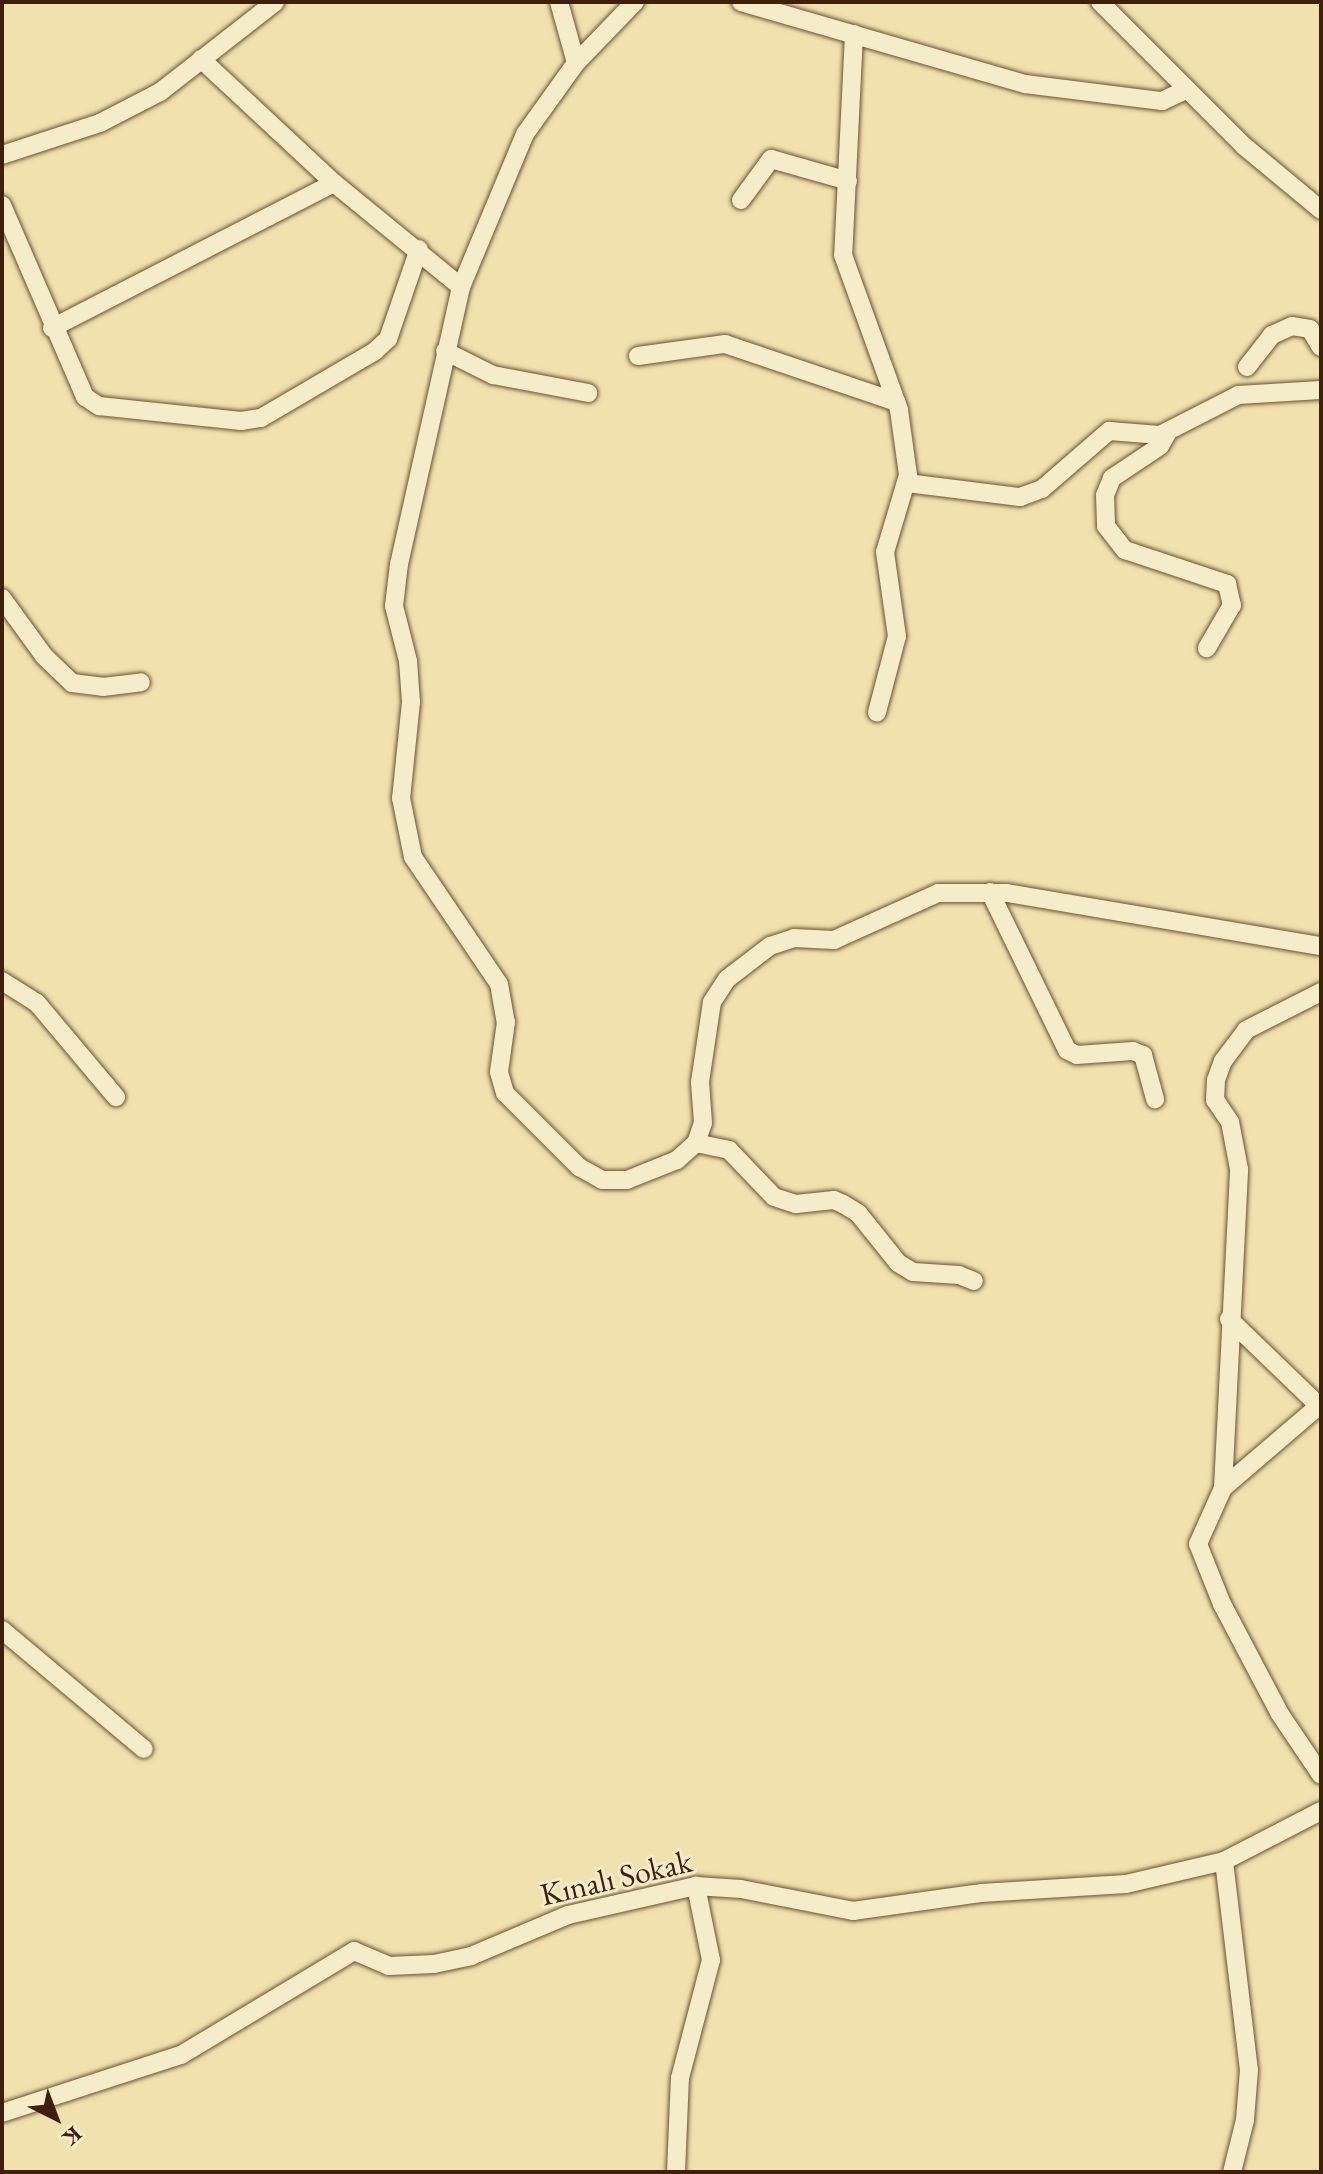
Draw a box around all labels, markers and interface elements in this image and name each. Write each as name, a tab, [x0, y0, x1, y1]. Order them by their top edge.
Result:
street label: Kınalı Sokak	[537, 1842, 695, 1914]
north arrow	[16, 2078, 96, 2158]
text: K	[56, 2120, 88, 2153]

